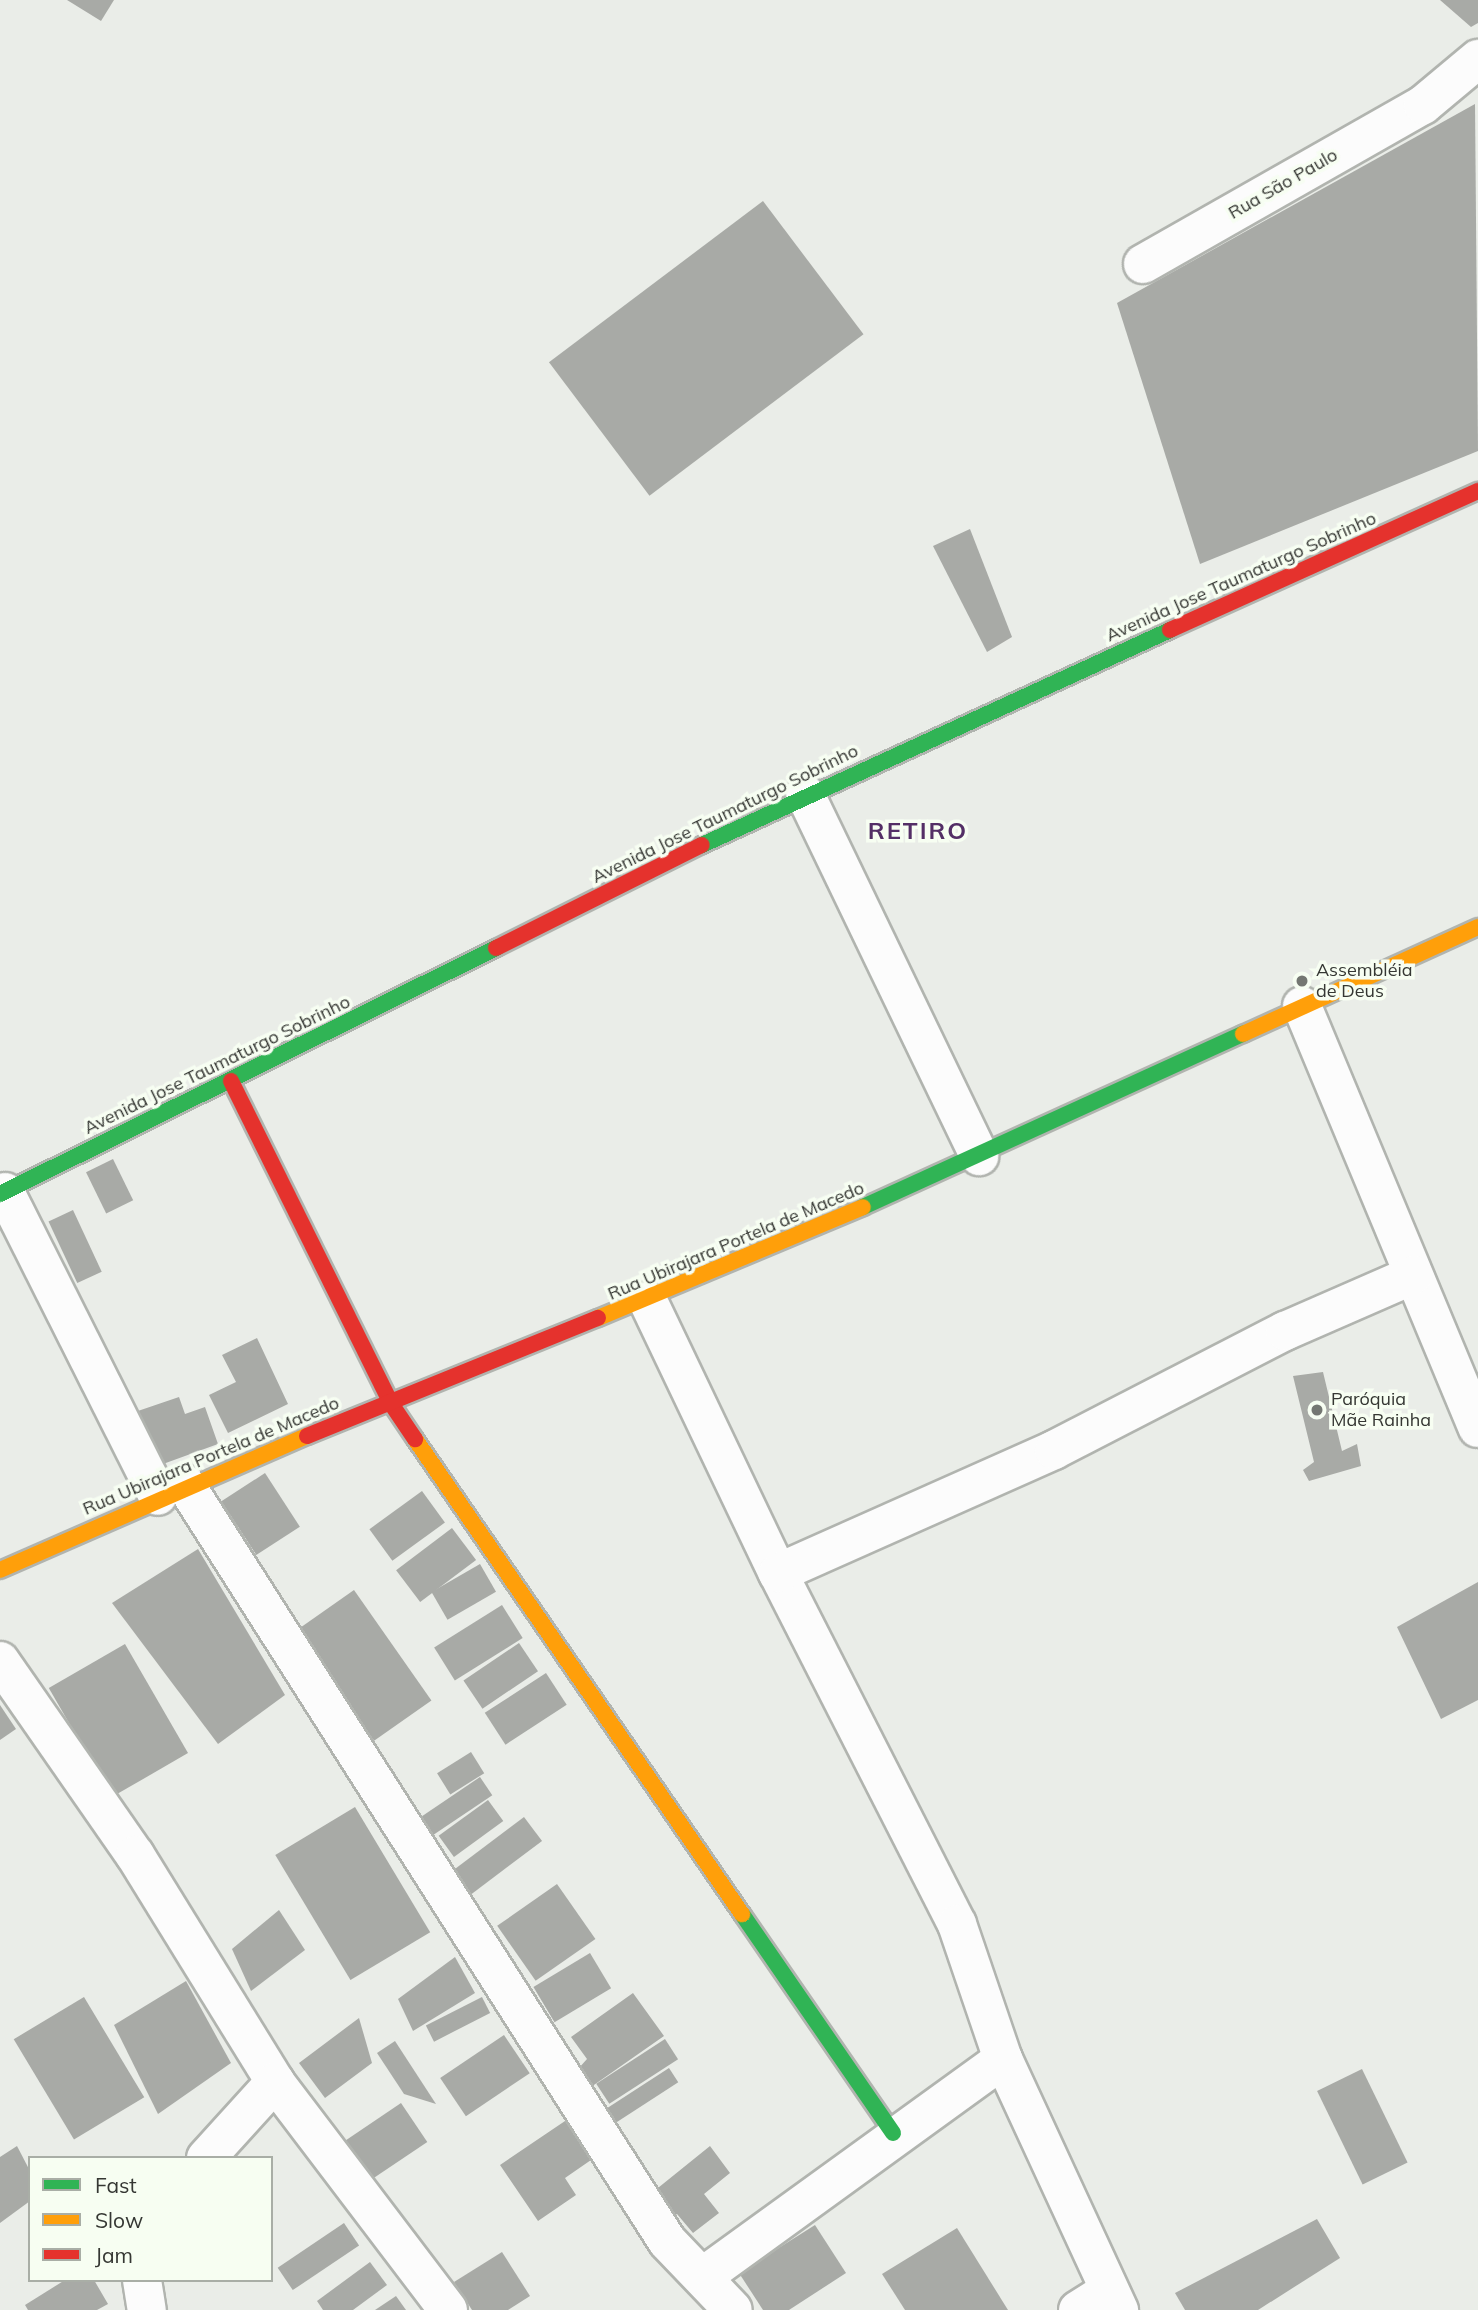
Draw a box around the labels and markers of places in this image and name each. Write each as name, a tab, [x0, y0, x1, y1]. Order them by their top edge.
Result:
place label: Assembléia de Deus	[1316, 960, 1413, 1002]
marker: Assembléia de Deus	[1294, 973, 1310, 989]
place label: Paróquia Mãe Rainha	[1331, 1389, 1431, 1432]
marker: Paróquia Mãe Rainha	[1309, 1402, 1325, 1418]

